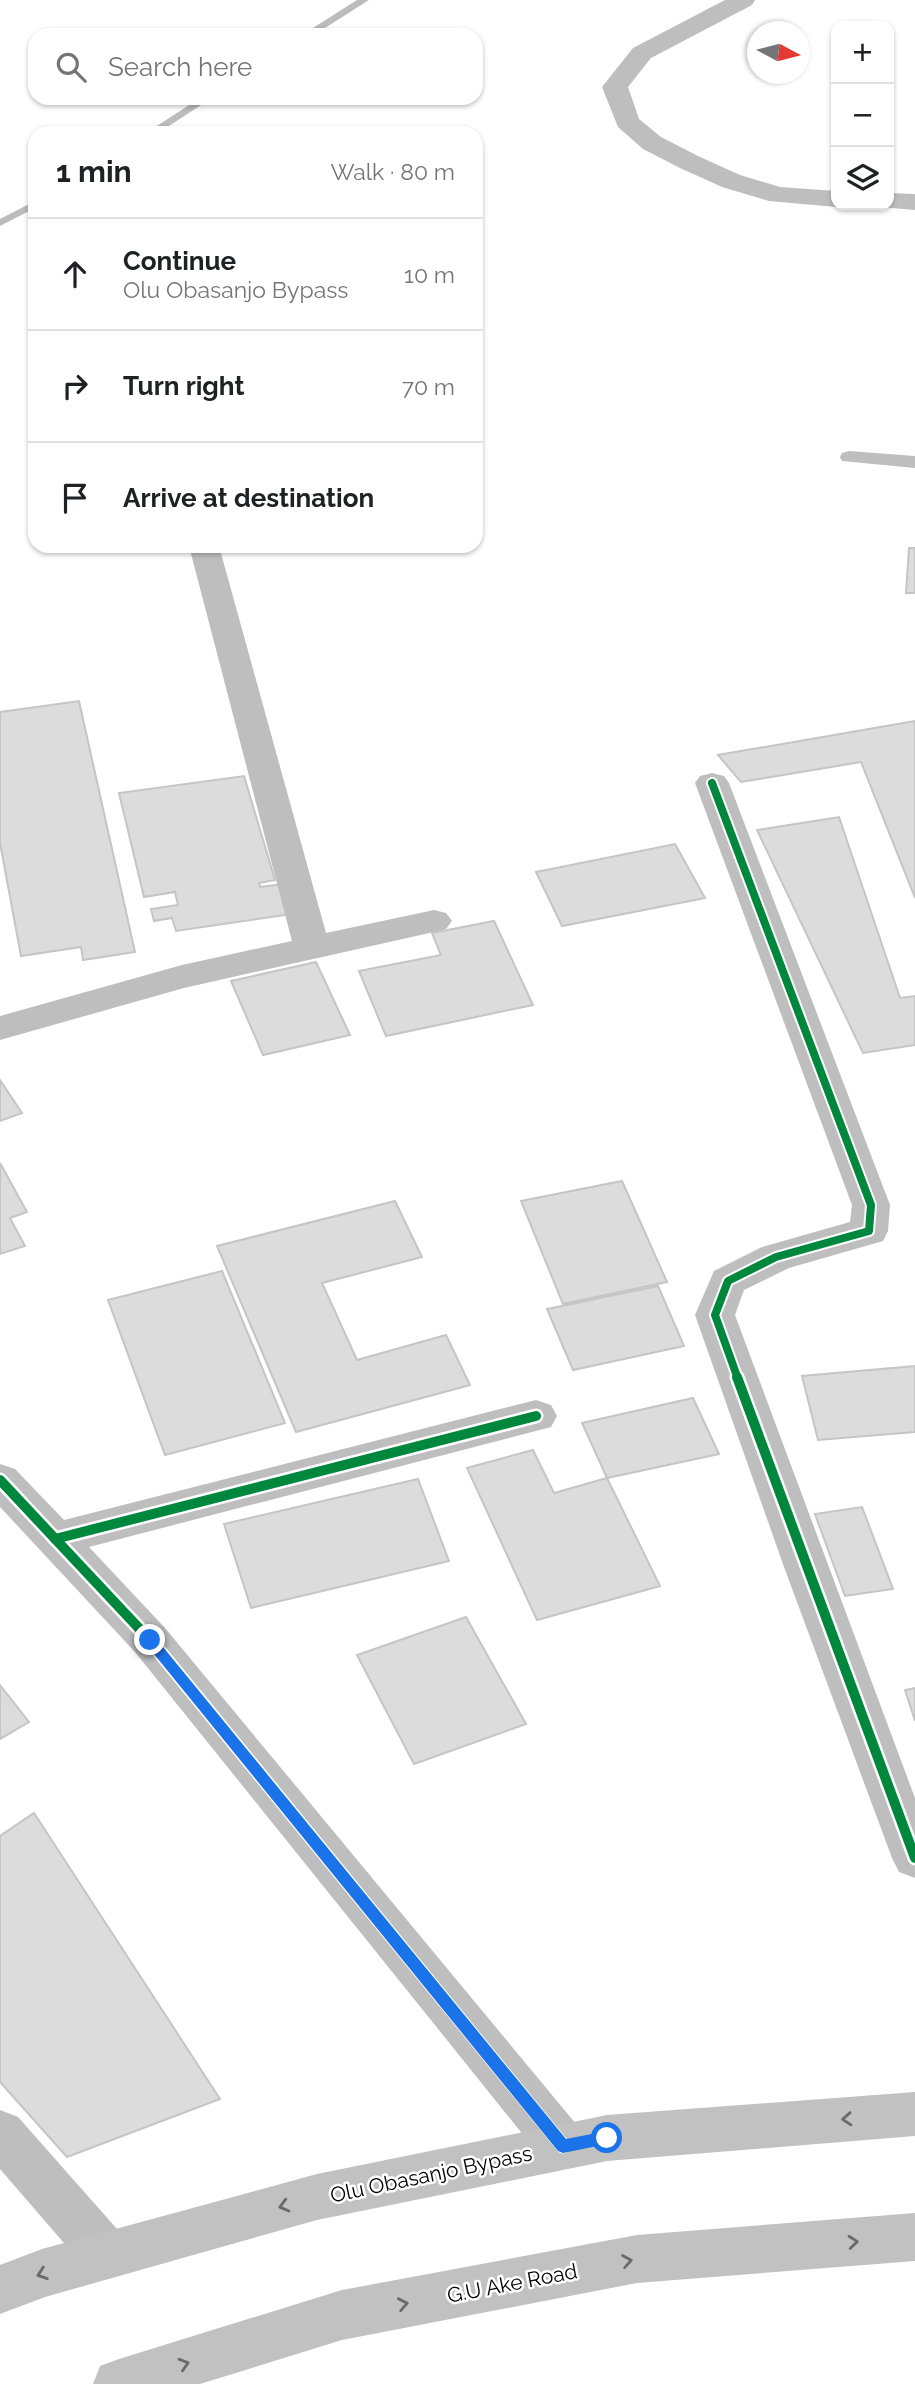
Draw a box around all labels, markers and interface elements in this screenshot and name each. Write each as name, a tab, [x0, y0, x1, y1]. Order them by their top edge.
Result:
north arrow	[747, 21, 810, 84]
map controls	[831, 21, 894, 210]
button: +	[831, 21, 894, 84]
search box	[28, 28, 483, 105]
icon: search	[52, 48, 90, 86]
text: Search here	[108, 52, 252, 82]
button: −	[831, 84, 894, 147]
button: layers	[831, 147, 894, 210]
text: 1 min	[56, 154, 132, 189]
text: Walk · 80 m	[330, 158, 455, 185]
text: Continue	[123, 246, 236, 276]
icon: ahead	[56, 255, 94, 293]
text: 10 m	[404, 261, 455, 288]
text: Olu Obasanjo Bypass	[123, 276, 348, 303]
icon: right	[56, 367, 94, 405]
text: Turn right	[123, 371, 244, 401]
text: 70 m	[402, 373, 455, 400]
icon: arrive	[56, 479, 94, 517]
text: Arrive at destination	[123, 483, 374, 513]
route end	[134, 1624, 165, 1655]
one-way arrow	[841, 2111, 852, 2126]
route start	[591, 2122, 622, 2153]
street label: Olu Obasanjo Bypass	[328, 2140, 534, 2208]
one-way arrow	[279, 2198, 291, 2213]
one-way arrow	[848, 2235, 859, 2250]
one-way arrow	[621, 2255, 633, 2270]
street label: G.U Ake Road	[445, 2258, 579, 2308]
one-way arrow	[36, 2266, 48, 2280]
one-way arrow	[397, 2297, 409, 2312]
one-way arrow	[178, 2358, 190, 2372]

